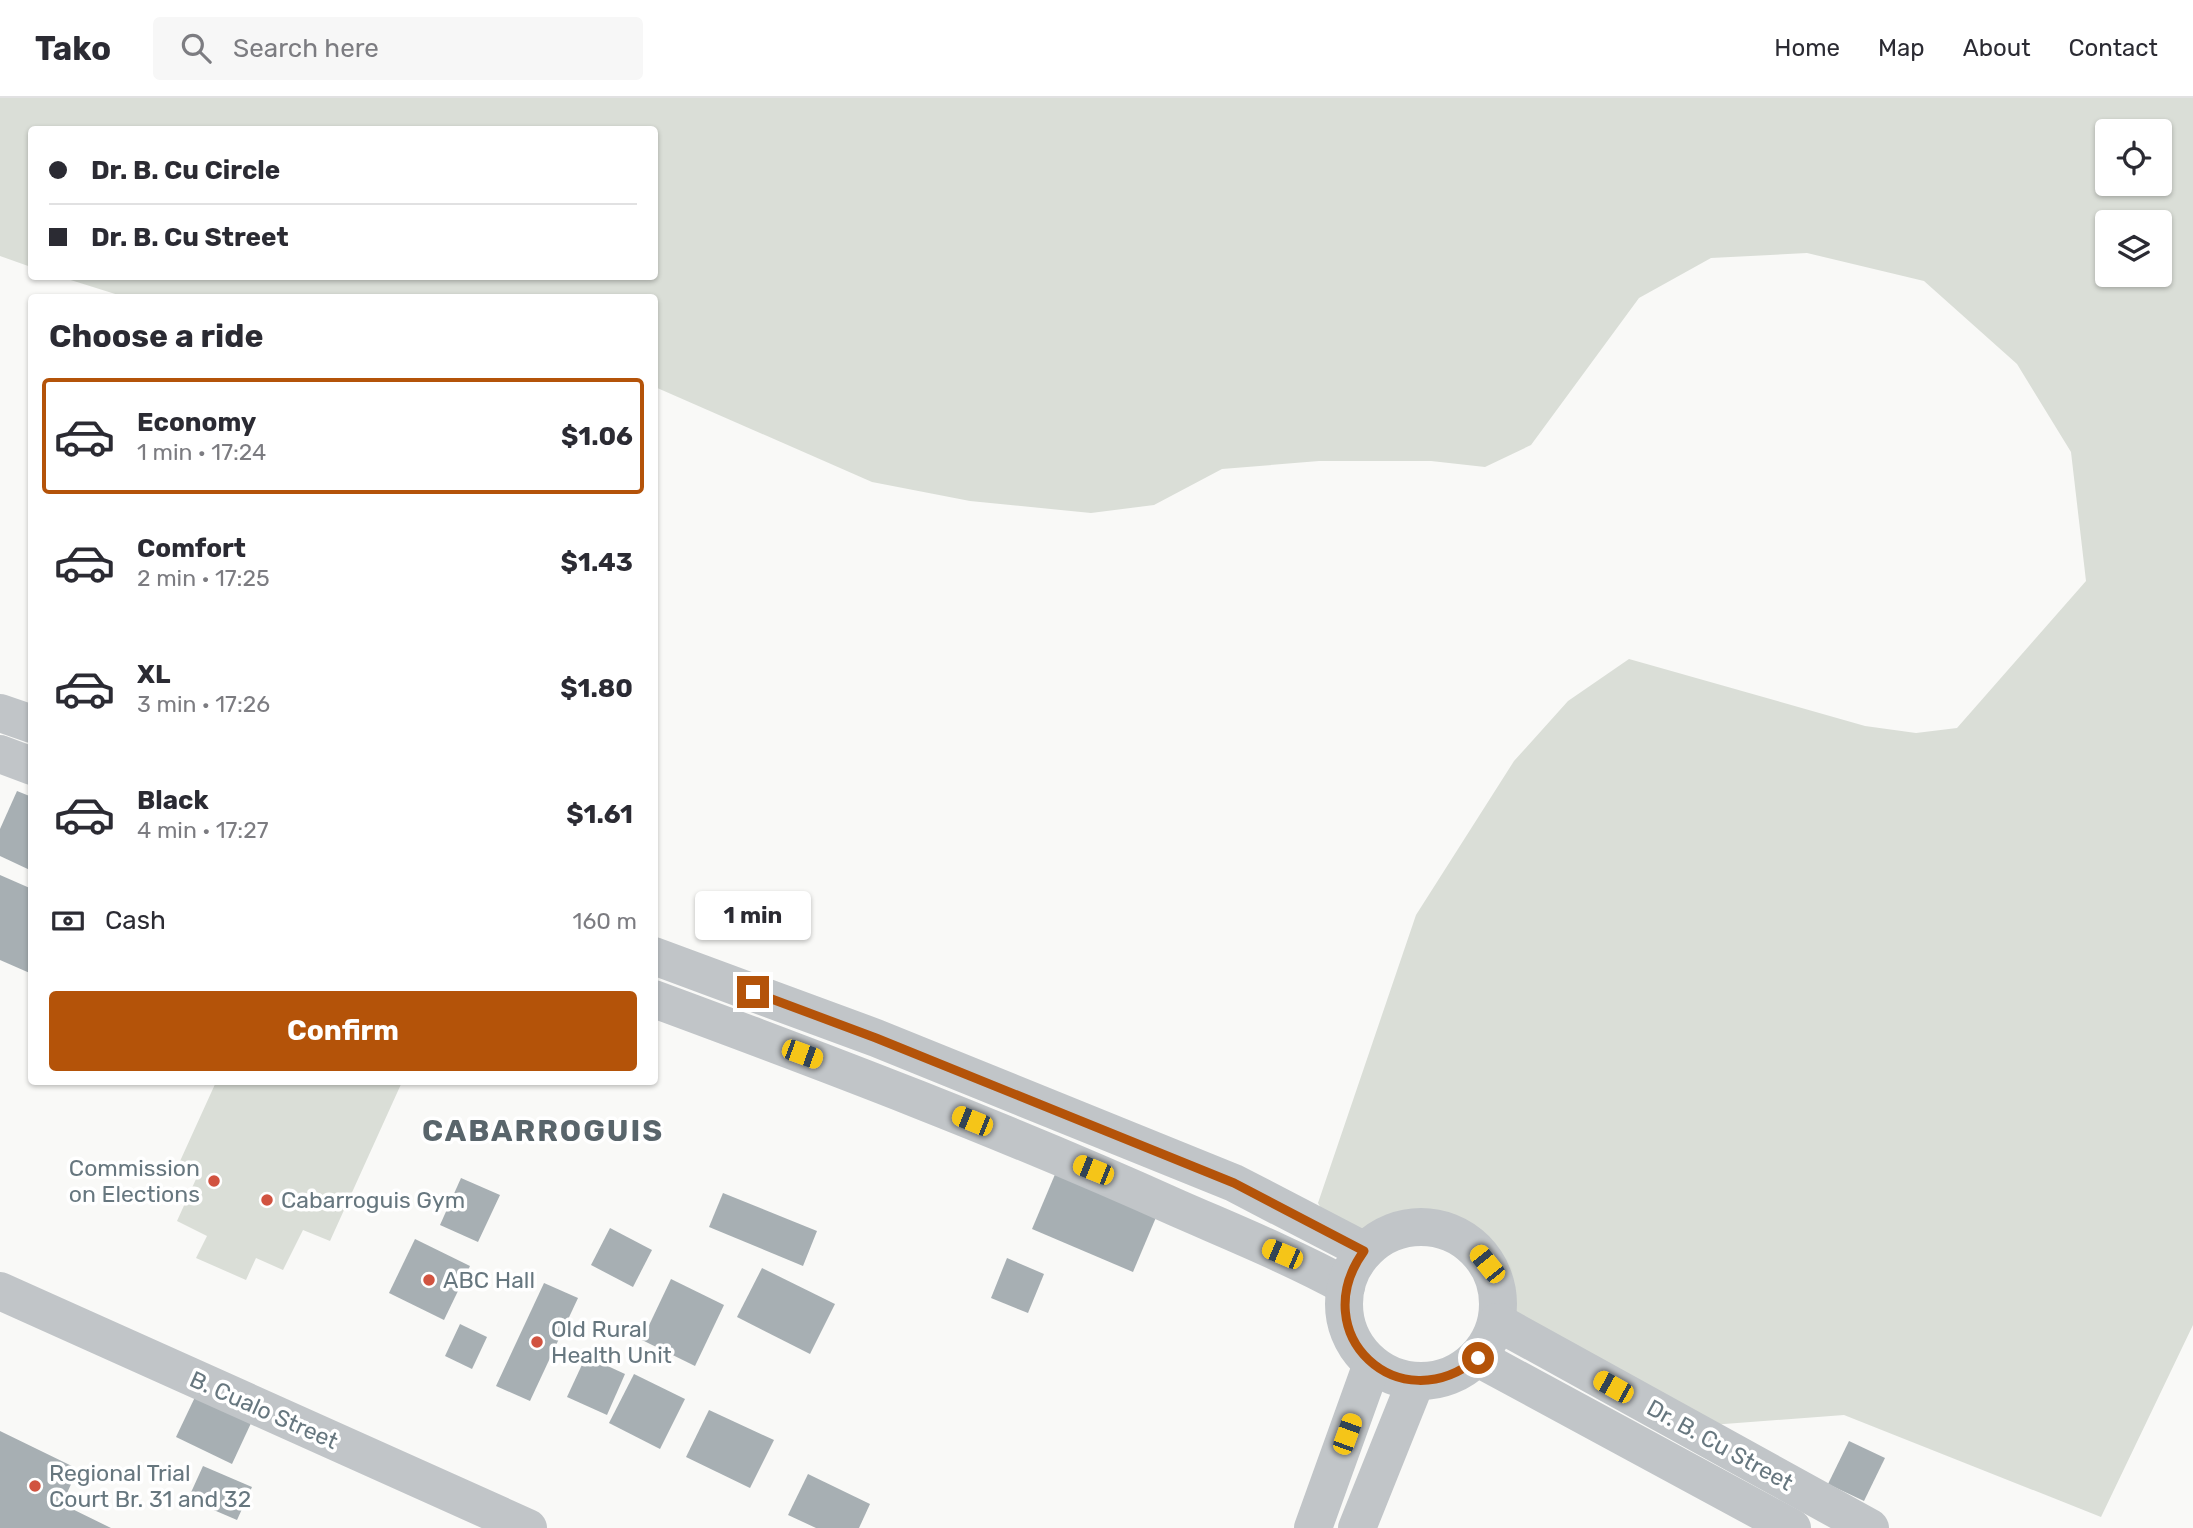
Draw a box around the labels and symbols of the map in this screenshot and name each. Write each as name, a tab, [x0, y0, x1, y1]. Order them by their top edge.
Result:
callout: 1 min	[695, 890, 811, 940]
route end	[737, 976, 769, 1008]
car	[779, 1037, 826, 1071]
car	[949, 1103, 996, 1139]
district label: CABARROGUIS	[422, 1113, 664, 1149]
car	[1070, 1152, 1117, 1188]
place label: Commission on Elections	[69, 1154, 200, 1208]
marker: Commission on Elections	[206, 1173, 222, 1189]
place label: Cabarroguis Gym	[281, 1186, 465, 1214]
marker: Cabarroguis Gym	[259, 1192, 275, 1208]
car	[1259, 1236, 1306, 1272]
car	[1466, 1241, 1509, 1287]
place label: ABC Hall	[443, 1266, 535, 1294]
marker: ABC Hall	[421, 1272, 437, 1288]
place label: Old Rural Health Unit	[551, 1315, 672, 1369]
marker: Old Rural Health Unit	[529, 1334, 545, 1350]
route start	[1462, 1342, 1494, 1374]
street label: B. Cualo Street	[186, 1365, 342, 1455]
car	[1590, 1368, 1637, 1406]
street label: Dr. B. Cu Street	[1642, 1393, 1798, 1497]
car	[1330, 1411, 1365, 1457]
place label: Regional Trial Court Br. 31 and 32	[49, 1459, 251, 1513]
marker: Regional Trial Court Br. 31 and 32	[27, 1478, 43, 1494]

